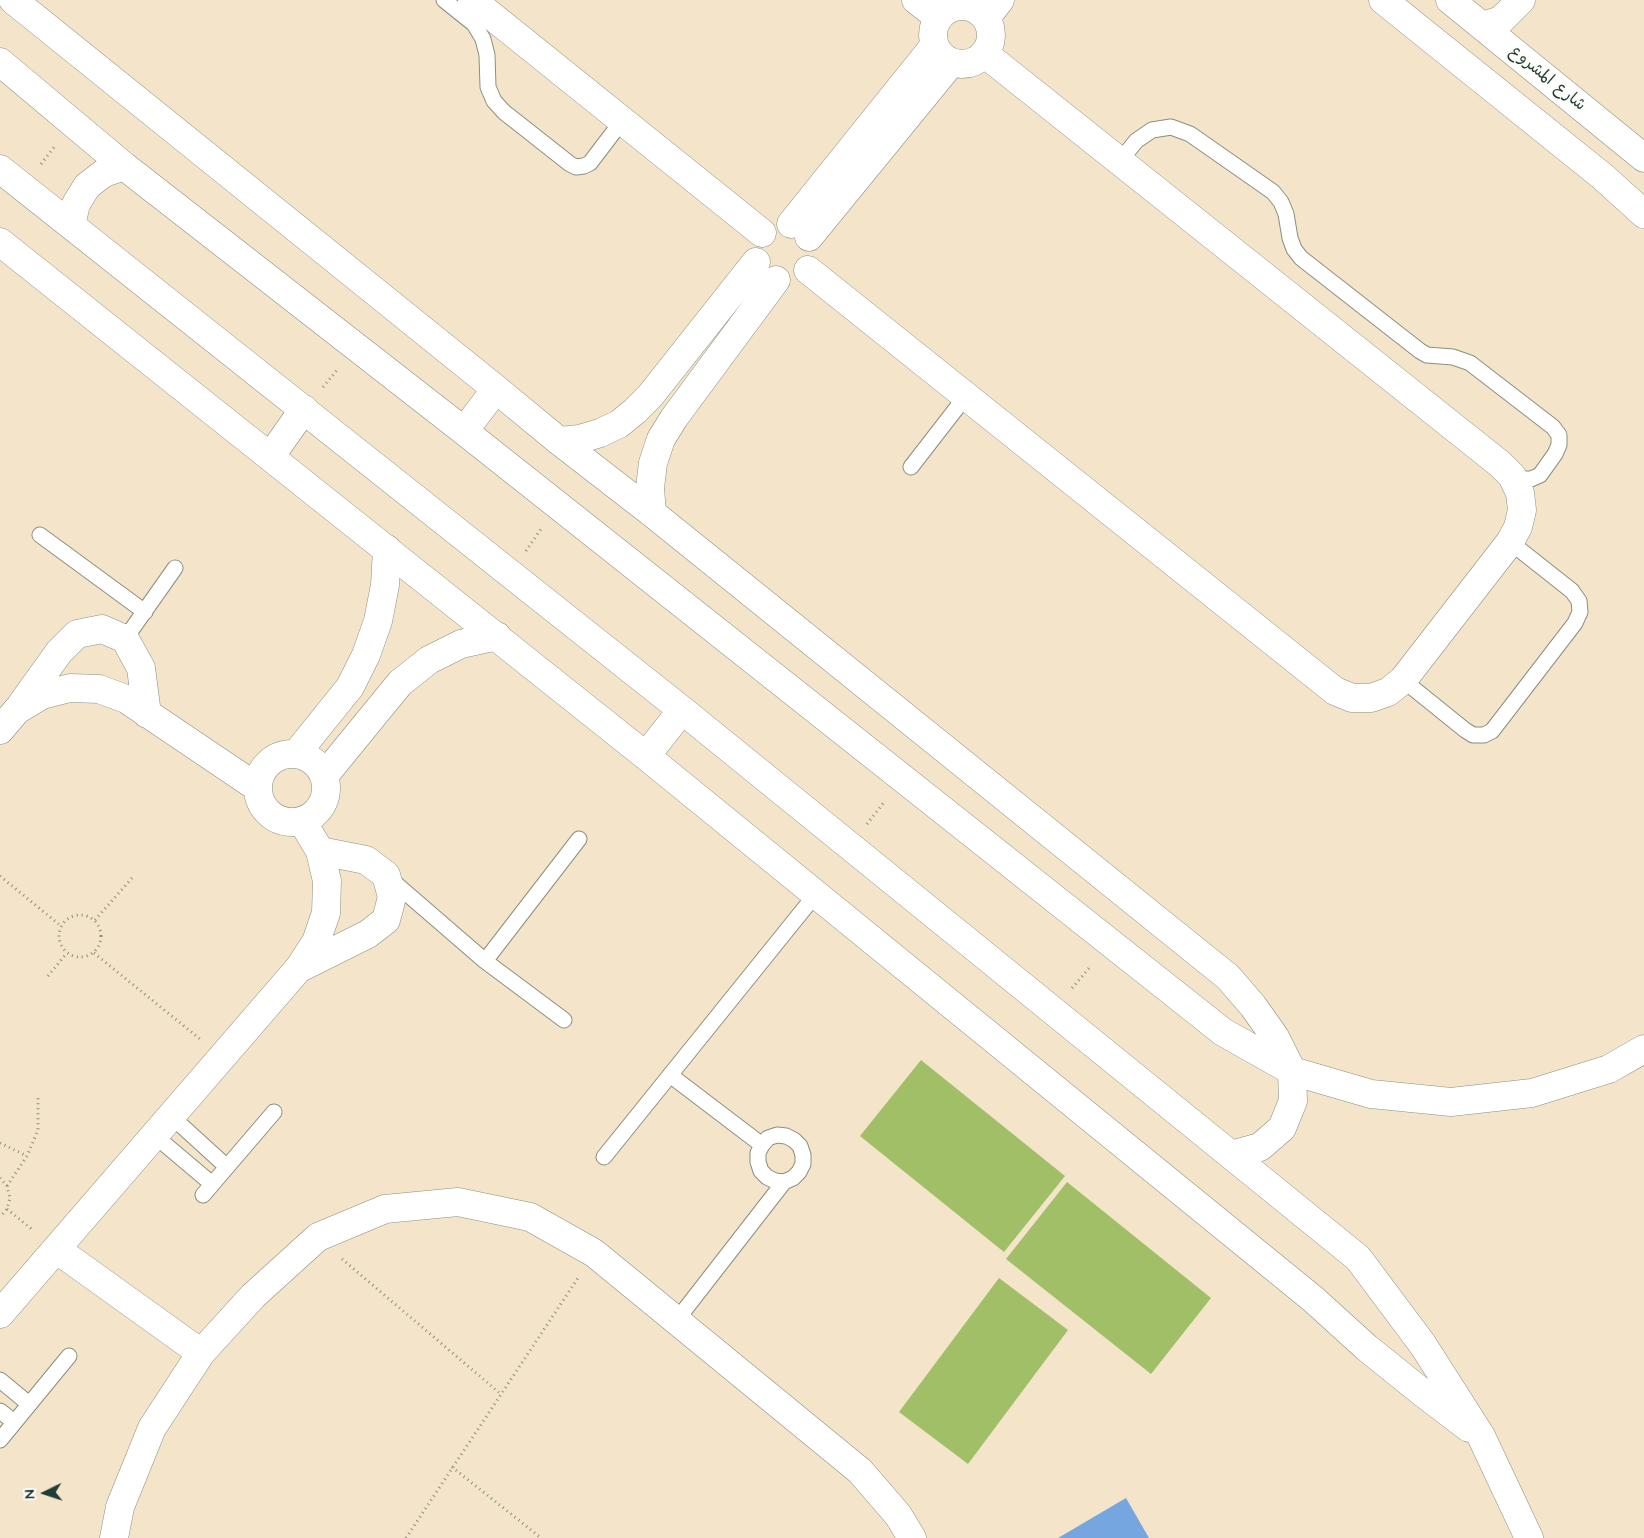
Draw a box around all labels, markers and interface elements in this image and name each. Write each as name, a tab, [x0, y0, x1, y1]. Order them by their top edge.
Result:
street label: شارع المشروع	[1505, 42, 1589, 116]
north arrow	[20, 1468, 70, 1518]
text: N	[20, 1489, 40, 1499]

